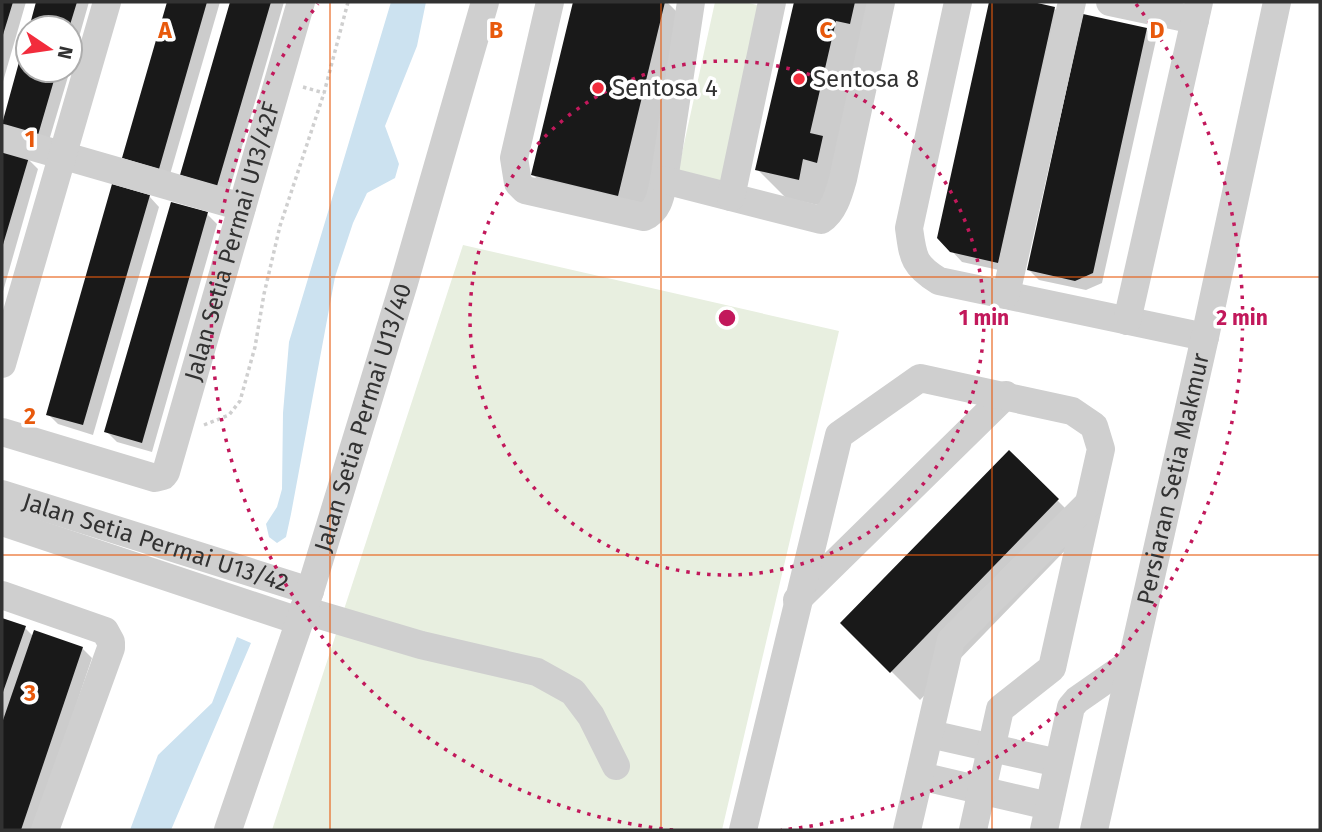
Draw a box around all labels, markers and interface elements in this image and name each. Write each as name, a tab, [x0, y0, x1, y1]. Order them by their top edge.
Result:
north arrow	[14, 14, 84, 84]
text: A	[157, 16, 172, 44]
text: B	[489, 16, 503, 44]
text: C	[819, 16, 833, 44]
text: D	[1150, 16, 1165, 44]
text: N	[52, 44, 78, 61]
place label: Sentosa 8	[813, 65, 919, 93]
marker: Sentosa 8	[791, 71, 807, 87]
place label: Sentosa 4	[612, 74, 718, 102]
marker: Sentosa 4	[590, 80, 606, 96]
street label: Jalan Setia Permai U13/42F	[179, 98, 286, 384]
text: 1	[25, 125, 35, 153]
street label: Jalan Setia Permai U13/40	[309, 280, 417, 555]
text: 1 min	[959, 305, 1009, 331]
text: 2 min	[1216, 305, 1268, 331]
centre of rings	[715, 306, 739, 330]
street label: Persiaran Setia Makmur	[1131, 350, 1215, 607]
text: 2	[24, 402, 36, 430]
street label: Jalan Setia Permai U13/42	[19, 487, 292, 597]
text: 3	[23, 679, 36, 707]

